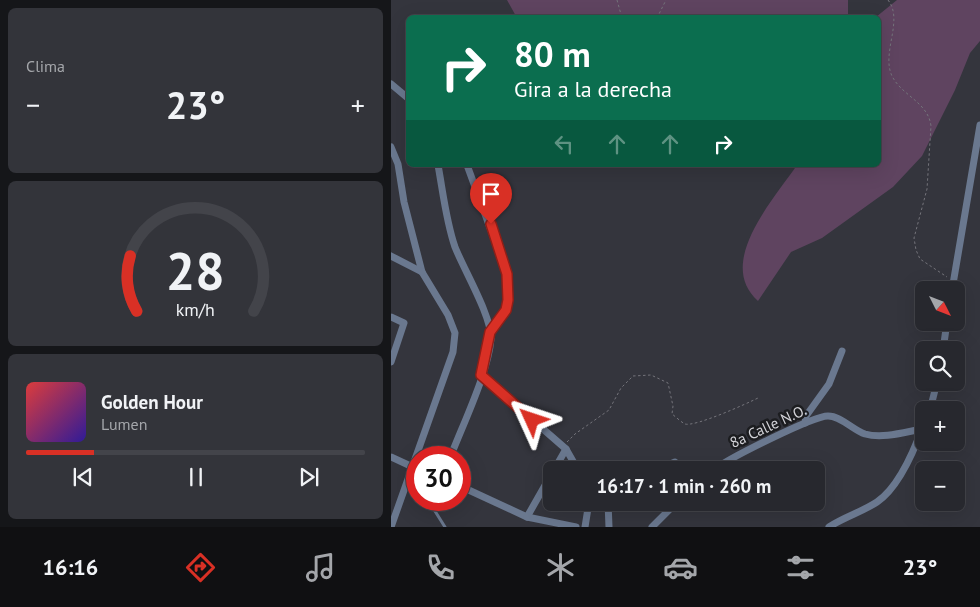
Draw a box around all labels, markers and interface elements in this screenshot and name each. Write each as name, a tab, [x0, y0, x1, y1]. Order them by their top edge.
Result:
text: 80 m	[514, 31, 591, 77]
icon: right	[431, 35, 496, 100]
text: Clima	[26, 56, 65, 76]
text: Gira a la derecha	[514, 75, 672, 103]
text: 23°	[166, 80, 225, 129]
text: −	[26, 86, 40, 123]
text: +	[351, 86, 365, 123]
icon: left	[550, 130, 578, 158]
icon: ahead	[603, 130, 631, 158]
icon: ahead	[656, 130, 684, 158]
icon: right	[709, 130, 737, 158]
pin	[470, 173, 512, 224]
icon: arrive	[477, 180, 505, 208]
text: 28	[166, 237, 225, 304]
north arrow	[915, 281, 965, 331]
map controls	[915, 281, 965, 511]
text: km/h	[176, 298, 215, 321]
button: search	[915, 341, 965, 391]
text: Golden Hour	[101, 390, 203, 414]
position arrow	[505, 393, 557, 445]
street label: 8a Calle N.O.	[727, 400, 809, 452]
button: +	[915, 401, 965, 451]
text: Lumen	[101, 414, 147, 434]
speed limit sign: 30	[406, 446, 471, 511]
button: −	[915, 461, 965, 511]
icon: previous	[69, 463, 97, 491]
icon: pause	[182, 463, 210, 491]
icon: next	[295, 463, 323, 491]
text: 16:17 · 1 min · 260 m	[597, 474, 771, 498]
icon: directions	[183, 550, 218, 585]
icon: music	[303, 550, 338, 585]
icon: phone	[423, 550, 458, 585]
icon: climate	[543, 550, 578, 585]
icon: car	[663, 550, 698, 585]
icon: filters	[783, 550, 818, 585]
text: 16:16	[42, 553, 98, 581]
text: 23°	[903, 553, 937, 581]

